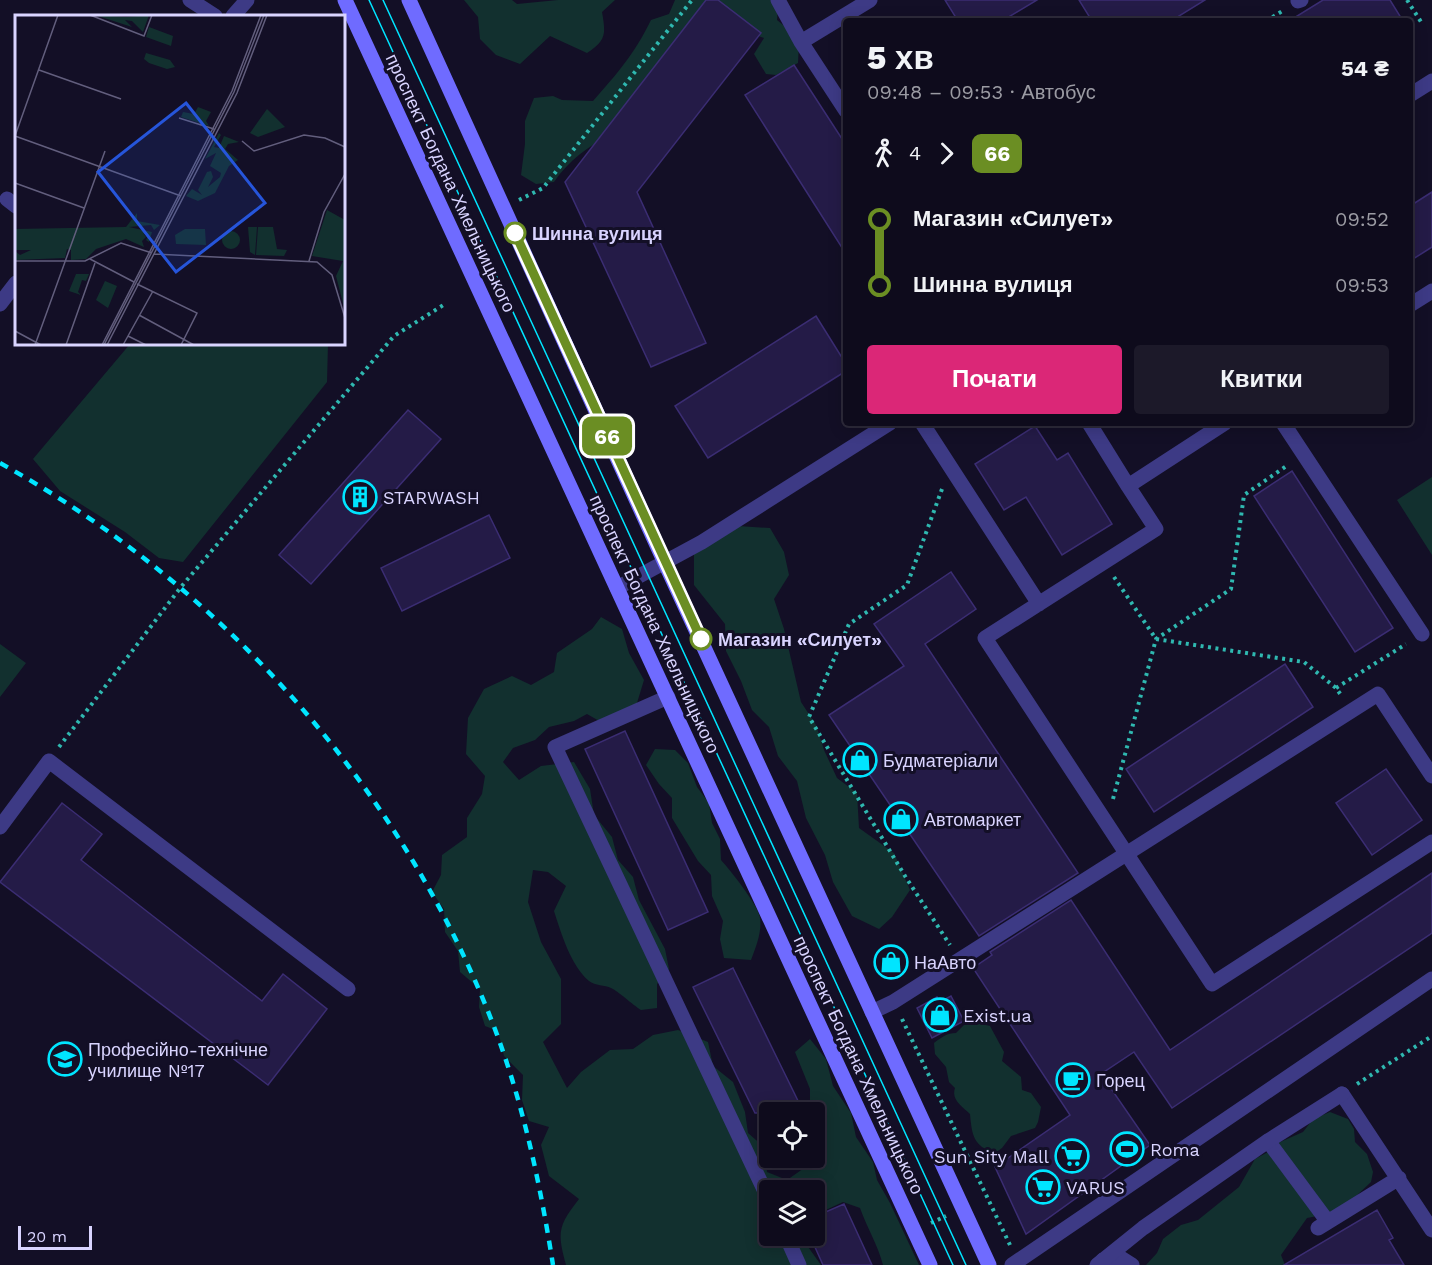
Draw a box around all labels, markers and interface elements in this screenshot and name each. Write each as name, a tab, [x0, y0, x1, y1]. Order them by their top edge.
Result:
inset map	[15, 15, 345, 345]
text: 5 хв	[867, 38, 934, 77]
street label: проспект Богдана Хмельницького	[382, 50, 520, 316]
text: 54 ₴	[1341, 56, 1389, 81]
text: 09:48 – 09:53 · Автобус	[867, 80, 1096, 104]
icon: walk	[867, 137, 900, 170]
icon: forward	[930, 137, 963, 170]
text: 4	[909, 141, 921, 165]
text: 66	[984, 141, 1010, 166]
text: Магазин «Силует»	[913, 206, 1113, 231]
text: 09:52	[1335, 207, 1389, 231]
marker: Шинна вулиця	[504, 222, 526, 244]
place label: Шинна вулиця	[532, 223, 663, 244]
text: Шинна вулиця	[913, 272, 1073, 297]
text: 09:53	[1335, 273, 1389, 297]
button: Почати	[867, 345, 1122, 414]
button: Квитки	[1134, 345, 1389, 414]
line badge: 66	[580, 416, 634, 456]
text: 66	[594, 424, 620, 449]
building icon: STARWASH	[342, 479, 378, 515]
place label: STARWASH	[383, 487, 480, 508]
street label: проспект Богдана Хмельницького	[586, 491, 724, 757]
marker: Магазин «Силует»	[690, 628, 712, 650]
place label: Магазин «Силует»	[718, 629, 882, 650]
shop icon: Будматеріали	[842, 742, 878, 778]
place label: Будматеріали	[883, 750, 998, 771]
shop icon: Автомаркет	[883, 801, 919, 837]
place label: Автомаркет	[924, 809, 1021, 830]
street label: проспект Богдана Хмельницького	[790, 932, 928, 1198]
shop icon: НаАвто	[873, 944, 909, 980]
place label: НаАвто	[914, 952, 976, 973]
shop icon: Exist.ua	[922, 997, 958, 1033]
place label: Exist.ua	[963, 1005, 1032, 1026]
place label: Професійно-технічне училище №17	[88, 1039, 268, 1081]
school or university icon: Професійно-технічне училище №17	[47, 1041, 83, 1077]
cafe icon: Горец	[1055, 1062, 1091, 1098]
place label: Горец	[1096, 1070, 1145, 1091]
map controls	[759, 1102, 825, 1246]
button: locate	[759, 1102, 825, 1168]
sports icon: Roma	[1109, 1131, 1145, 1167]
supermarket icon: Sun Sity Mall	[1054, 1138, 1090, 1174]
place label: Roma	[1150, 1139, 1200, 1160]
place label: Sun Sity Mall	[934, 1146, 1049, 1167]
supermarket icon: VARUS	[1025, 1169, 1061, 1205]
place label: VARUS	[1066, 1177, 1125, 1198]
button: layers	[759, 1180, 825, 1246]
scale bar	[18, 1223, 92, 1250]
text: 20 m	[27, 1227, 67, 1246]

